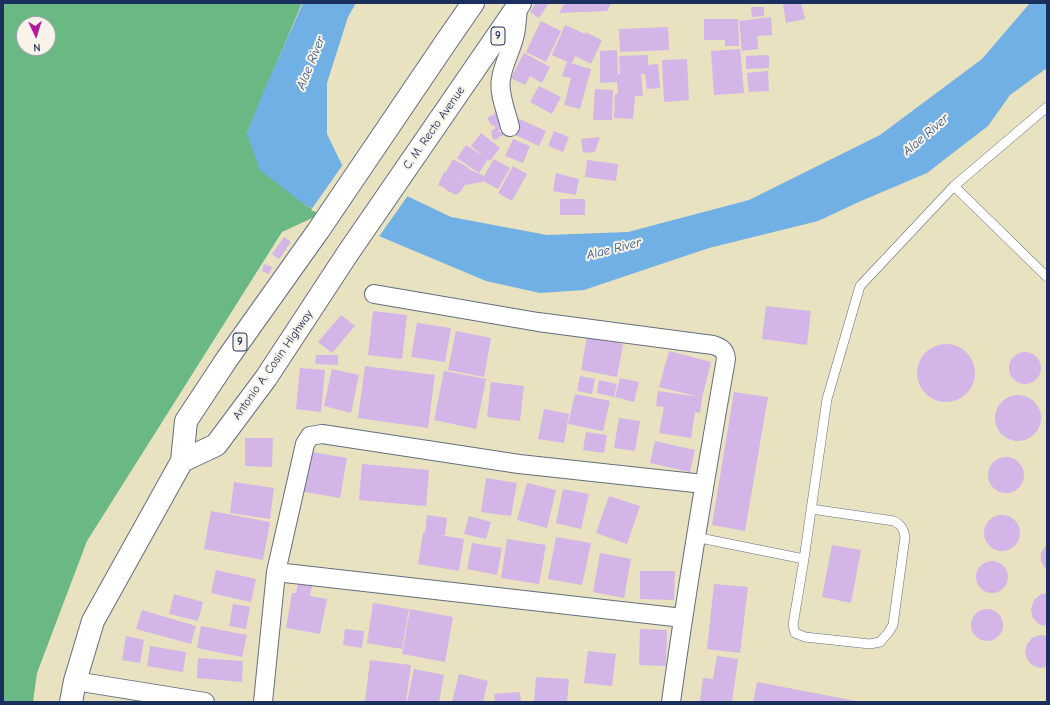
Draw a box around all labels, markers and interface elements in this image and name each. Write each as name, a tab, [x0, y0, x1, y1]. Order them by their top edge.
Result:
north arrow	[16, 16, 56, 56]
road number: 9	[491, 27, 505, 45]
water label: Alae River	[293, 34, 329, 92]
text: N	[33, 41, 41, 54]
street label: C. M. Recto Avenue	[400, 84, 468, 172]
water label: Alae River	[900, 111, 952, 159]
water label: Alae River	[585, 235, 643, 263]
street label: Antonio A. Cosin Highway	[230, 308, 316, 422]
road number: 9	[233, 333, 247, 351]

